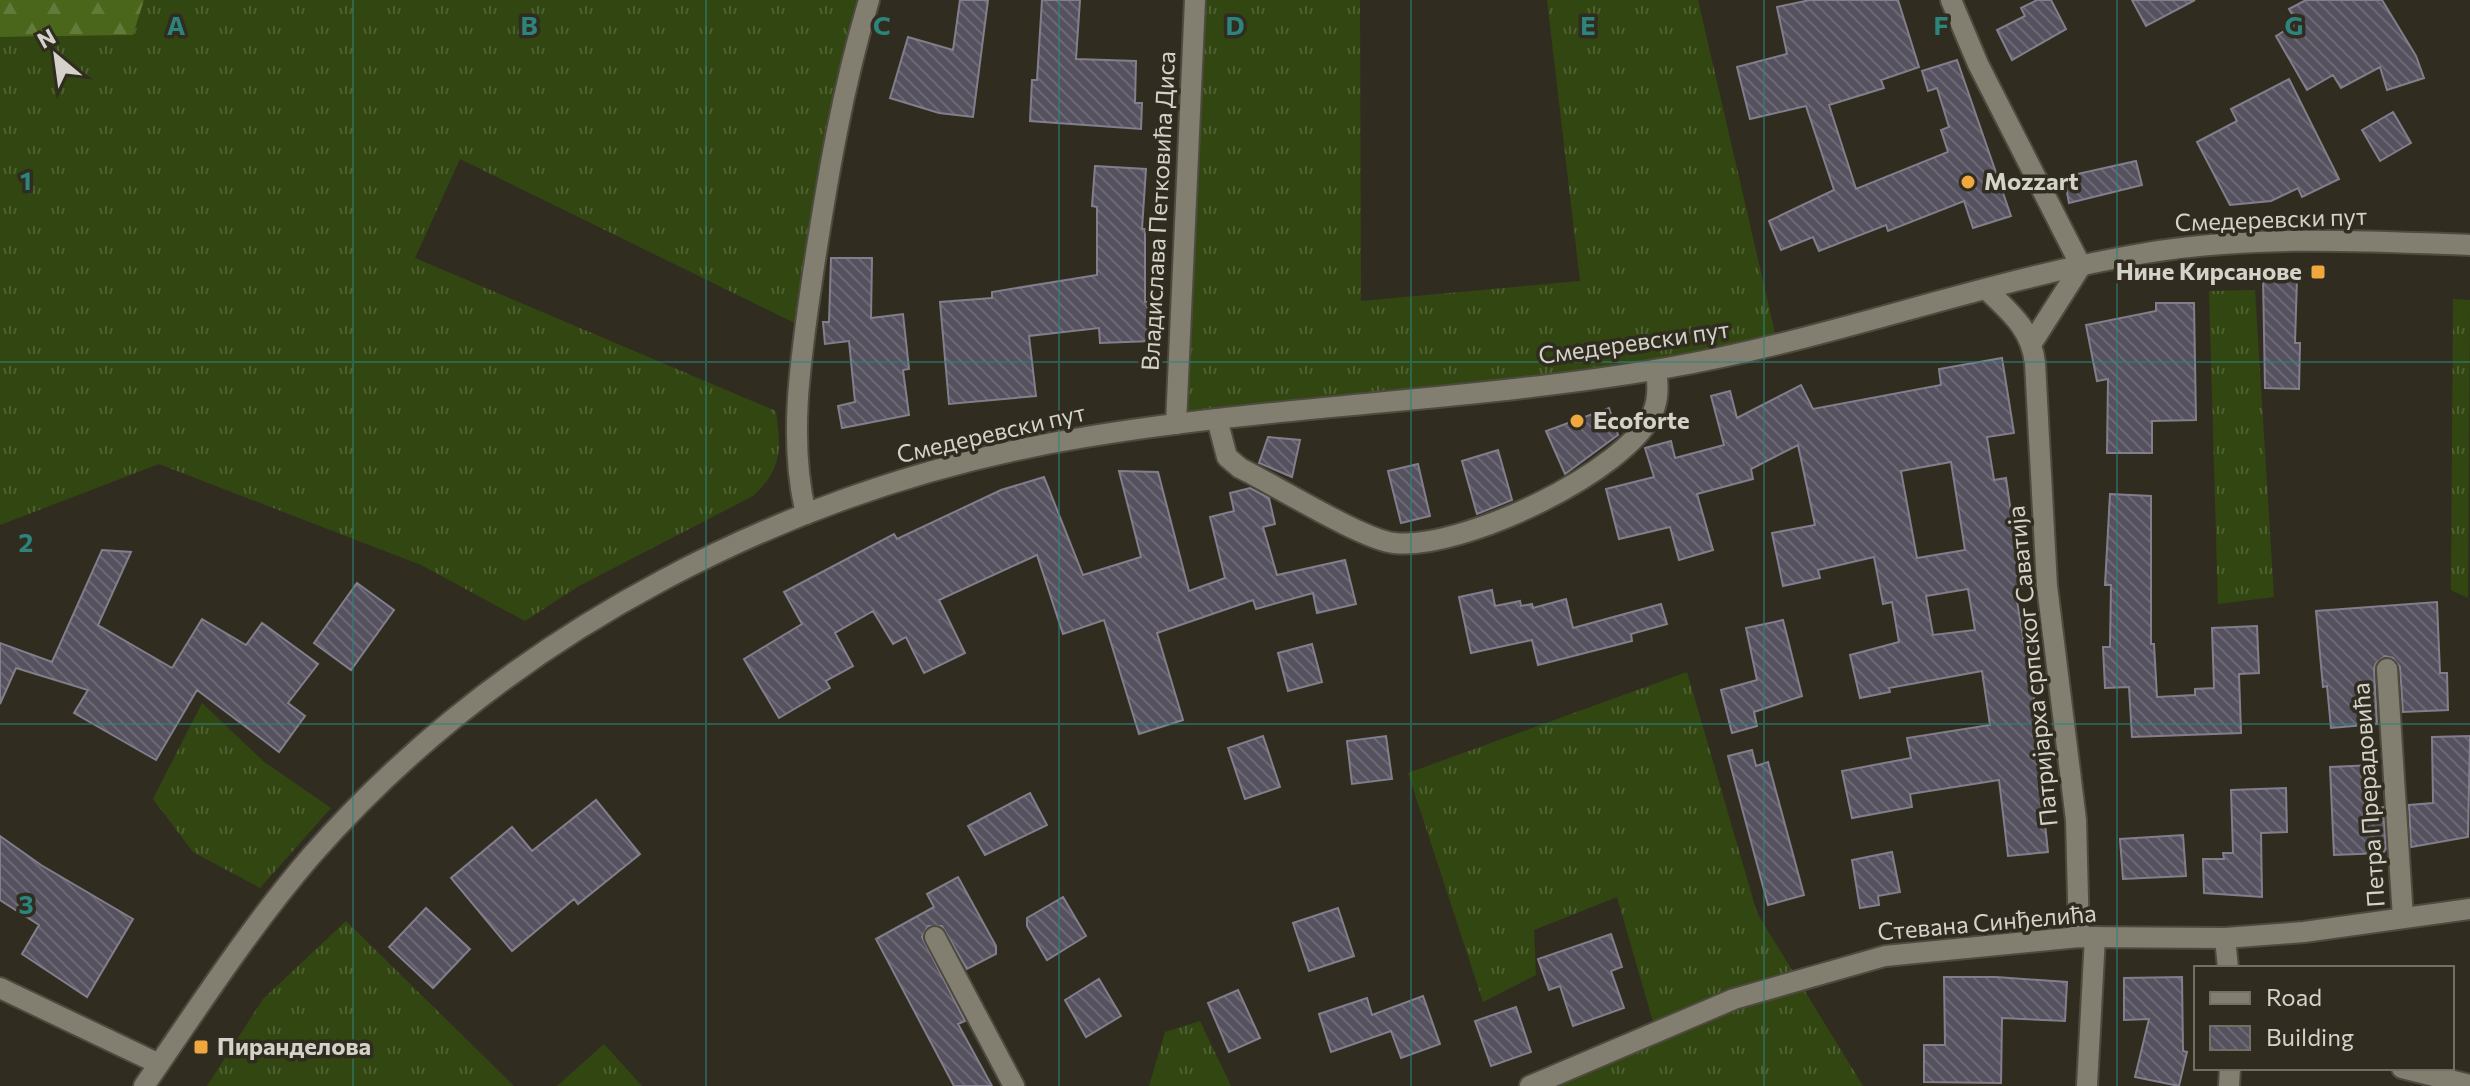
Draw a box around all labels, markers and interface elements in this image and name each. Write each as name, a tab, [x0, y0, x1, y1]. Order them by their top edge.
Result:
text: A	[167, 9, 186, 40]
text: B	[520, 9, 538, 40]
text: C	[873, 9, 891, 40]
text: D	[1225, 9, 1245, 40]
text: E	[1580, 9, 1596, 40]
text: F	[1933, 9, 1949, 40]
text: G	[2285, 9, 2303, 40]
north arrow	[16, 16, 96, 96]
text: N	[32, 22, 60, 54]
street label: Владислава Петковића Диса	[1135, 50, 1180, 372]
text: 1	[20, 164, 32, 195]
place label: Mozzart	[1984, 166, 2079, 195]
marker: Mozzart	[1959, 173, 1977, 191]
street label: Смедеревски пут	[2174, 201, 2368, 236]
place label: Нине Кирсанове	[2116, 256, 2302, 285]
marker: Нине Кирсанове	[2309, 263, 2327, 281]
street label: Смедеревски пут	[1536, 314, 1731, 369]
street label: Смедеревски пут	[894, 397, 1088, 468]
place label: Ecoforte	[1593, 405, 1690, 434]
marker: Ecoforte	[1568, 412, 1586, 430]
street label: Патријарха српског Саватија	[2000, 504, 2063, 828]
text: 2	[19, 526, 33, 557]
street label: Петра Прерадовића	[2345, 682, 2390, 908]
text: 3	[18, 888, 34, 919]
street label: Стевана Синђелића	[1876, 897, 2098, 946]
legend	[2194, 966, 2454, 1070]
text: Road	[2266, 982, 2322, 1011]
text: Building	[2266, 1022, 2354, 1051]
place label: Пиранделова	[217, 1031, 371, 1060]
marker: Пиранделова	[192, 1038, 210, 1056]

